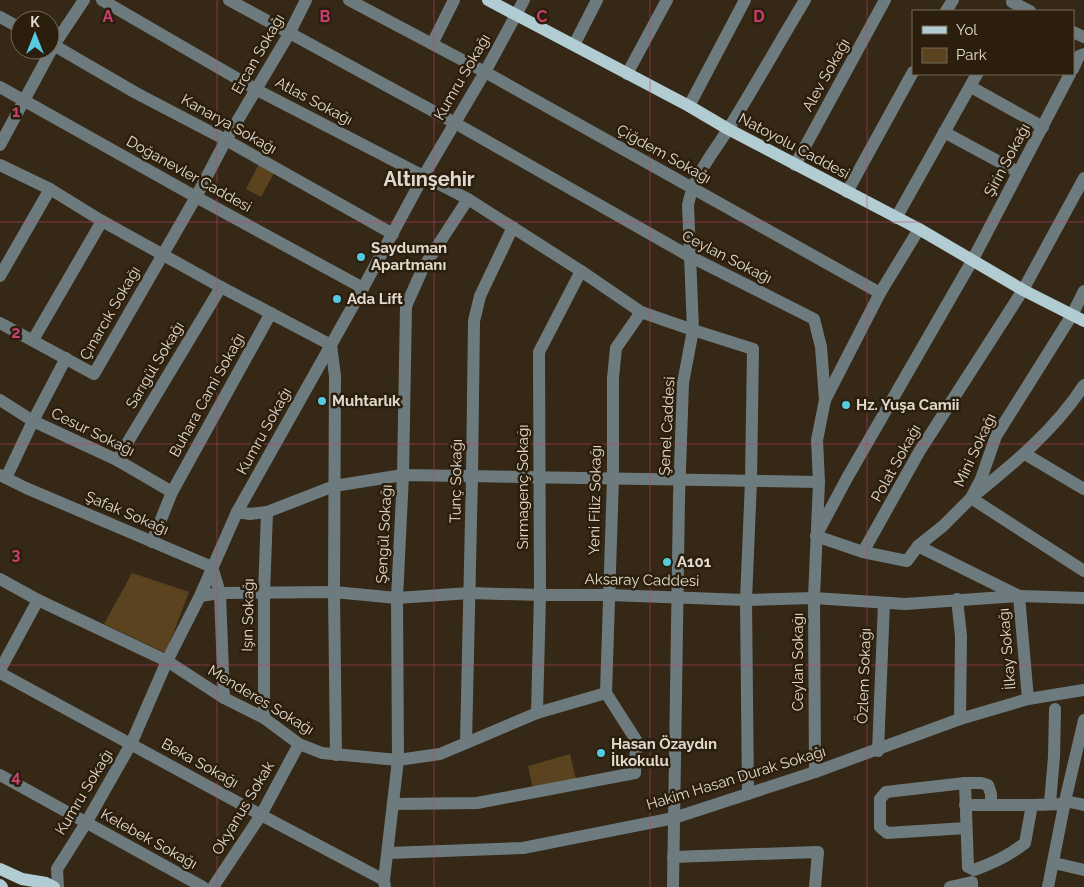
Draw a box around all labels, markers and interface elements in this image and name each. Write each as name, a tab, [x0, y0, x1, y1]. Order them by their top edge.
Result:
text: A	[103, 7, 114, 26]
text: B	[320, 7, 331, 26]
text: C	[537, 7, 548, 26]
text: D	[753, 7, 765, 26]
north arrow	[10, 10, 60, 60]
legend	[912, 10, 1074, 75]
street label: Ercan Sokağı	[228, 11, 288, 97]
text: K	[30, 14, 40, 30]
text: Yol	[956, 21, 978, 39]
street label: Kumru Sokağı	[430, 31, 494, 123]
street label: Alev Sokağı	[799, 35, 853, 115]
text: Park	[956, 46, 987, 64]
street label: Atlas Sokağı	[272, 73, 356, 129]
street label: Kanarya Sokağı	[178, 90, 280, 158]
text: 1	[12, 102, 20, 121]
street label: Natoyolu Caddesi	[735, 109, 853, 183]
street label: Şirin Sokağı	[980, 120, 1034, 200]
street label: Çiğdem Sokağı	[614, 121, 714, 187]
street label: Doğanevler Caddesi	[123, 132, 255, 216]
district label: Altınşehir	[383, 167, 475, 191]
street label: Ceylan Sokağı	[679, 227, 775, 287]
place label: Sayduman Apartmanı	[371, 239, 447, 274]
marker: Sayduman Apartmanı	[355, 251, 367, 263]
street label: Çınarcık Sokağı	[76, 263, 144, 363]
place label: Ada Lift	[347, 290, 403, 308]
marker: Ada Lift	[331, 293, 343, 305]
street label: Sarıgül Sokağı	[122, 318, 188, 412]
text: 2	[11, 323, 21, 342]
street label: Buhara Cami Sokağı	[165, 330, 249, 460]
street label: Şenel Caddesi	[655, 376, 679, 476]
street label: Kumru Sokağı	[233, 384, 295, 478]
place label: Muhtarlık	[332, 392, 401, 410]
marker: Muhtarlık	[316, 395, 328, 407]
place label: Hz. Yuşa Camii	[856, 396, 959, 414]
marker: Hz. Yuşa Camii	[840, 399, 852, 411]
street label: Cesur Sokağı	[48, 404, 138, 460]
street label: Mini Sokağı	[950, 410, 1000, 490]
street label: Polat Sokağı	[867, 421, 925, 505]
street label: Sırmagenç Sokağı	[514, 424, 532, 550]
street label: Tunç Sokağı	[446, 439, 466, 523]
street label: Yeni Filiz Sokağı	[585, 445, 605, 555]
street label: Şengül Sokağı	[372, 484, 396, 584]
street label: Şafak Sokağı	[83, 487, 171, 539]
text: 3	[12, 545, 21, 564]
place label: A101	[677, 553, 712, 571]
marker: A101	[661, 556, 673, 568]
street label: Aksaray Caddesi	[585, 570, 699, 590]
street label: Işın Sokağı	[238, 578, 258, 652]
street label: İlkay Sokağı	[993, 607, 1020, 691]
street label: Ceylan Sokağı	[789, 613, 807, 711]
street label: Özlem Sokağı	[852, 628, 875, 724]
street label: Menderes Sokağı	[205, 661, 317, 739]
street label: Beka Sokağı	[158, 734, 242, 792]
place label: Hasan Özaydın İlkokulu	[611, 735, 717, 770]
street label: Hakim Hasan Durak Sokağı	[644, 742, 828, 814]
street label: Kumru Sokağı	[51, 746, 117, 838]
marker: Hasan Özaydın İlkokulu	[595, 747, 607, 759]
street label: Okyanus Sokak	[208, 758, 278, 858]
text: 4	[11, 767, 21, 786]
street label: Kelebek Sokağı	[98, 805, 200, 873]

